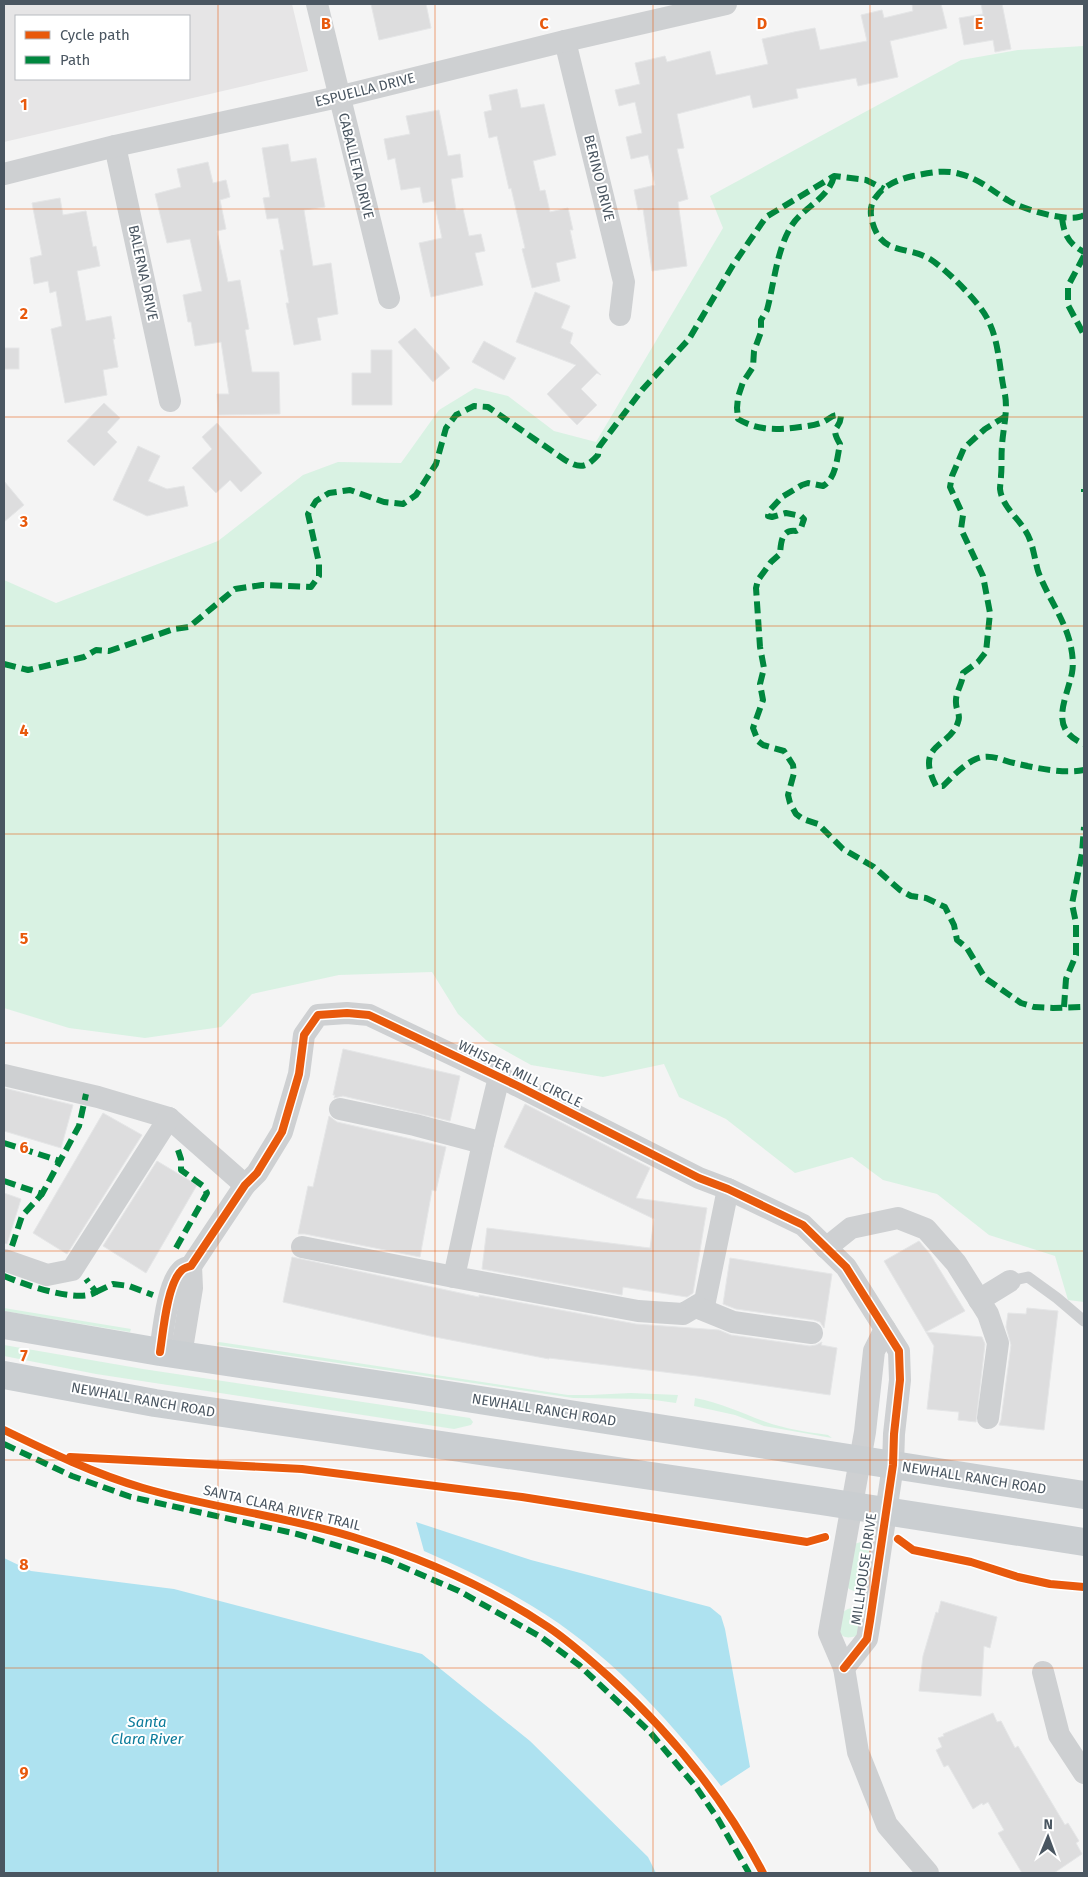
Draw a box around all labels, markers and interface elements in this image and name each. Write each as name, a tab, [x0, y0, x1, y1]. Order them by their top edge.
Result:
text: B	[321, 14, 331, 33]
text: C	[539, 14, 549, 33]
text: D	[757, 14, 767, 33]
text: E	[975, 14, 983, 33]
legend	[15, 15, 190, 80]
text: Cycle path	[60, 26, 130, 44]
text: Path	[60, 51, 90, 69]
street label: ESPUELLA DRIVE	[313, 69, 417, 111]
text: 1	[20, 95, 28, 114]
street label: CABALLETA DRIVE	[335, 111, 377, 221]
street label: BERINO DRIVE	[580, 133, 618, 223]
street label: BALERNA DRIVE	[125, 224, 161, 322]
text: 2	[20, 304, 28, 323]
text: 3	[19, 512, 28, 531]
text: 4	[19, 721, 29, 740]
text: 5	[20, 929, 29, 948]
street label: WHISPER MILL CIRCLE	[455, 1037, 585, 1111]
text: 6	[19, 1138, 29, 1157]
text: 7	[20, 1346, 28, 1365]
street label: NEWHALL RANCH ROAD	[70, 1379, 216, 1421]
street label: NEWHALL RANCH ROAD	[471, 1390, 617, 1430]
street label: NEWHALL RANCH ROAD	[901, 1458, 1047, 1498]
street label: SANTA CLARA RIVER TRAIL	[201, 1482, 363, 1534]
street label: MILLHOUSE DRIVE	[848, 1512, 880, 1626]
text: 8	[19, 1555, 29, 1574]
water label: Santa Clara River	[111, 1713, 185, 1748]
text: 9	[20, 1763, 29, 1782]
north arrow	[1023, 1812, 1073, 1862]
text: N	[1043, 1816, 1053, 1833]

